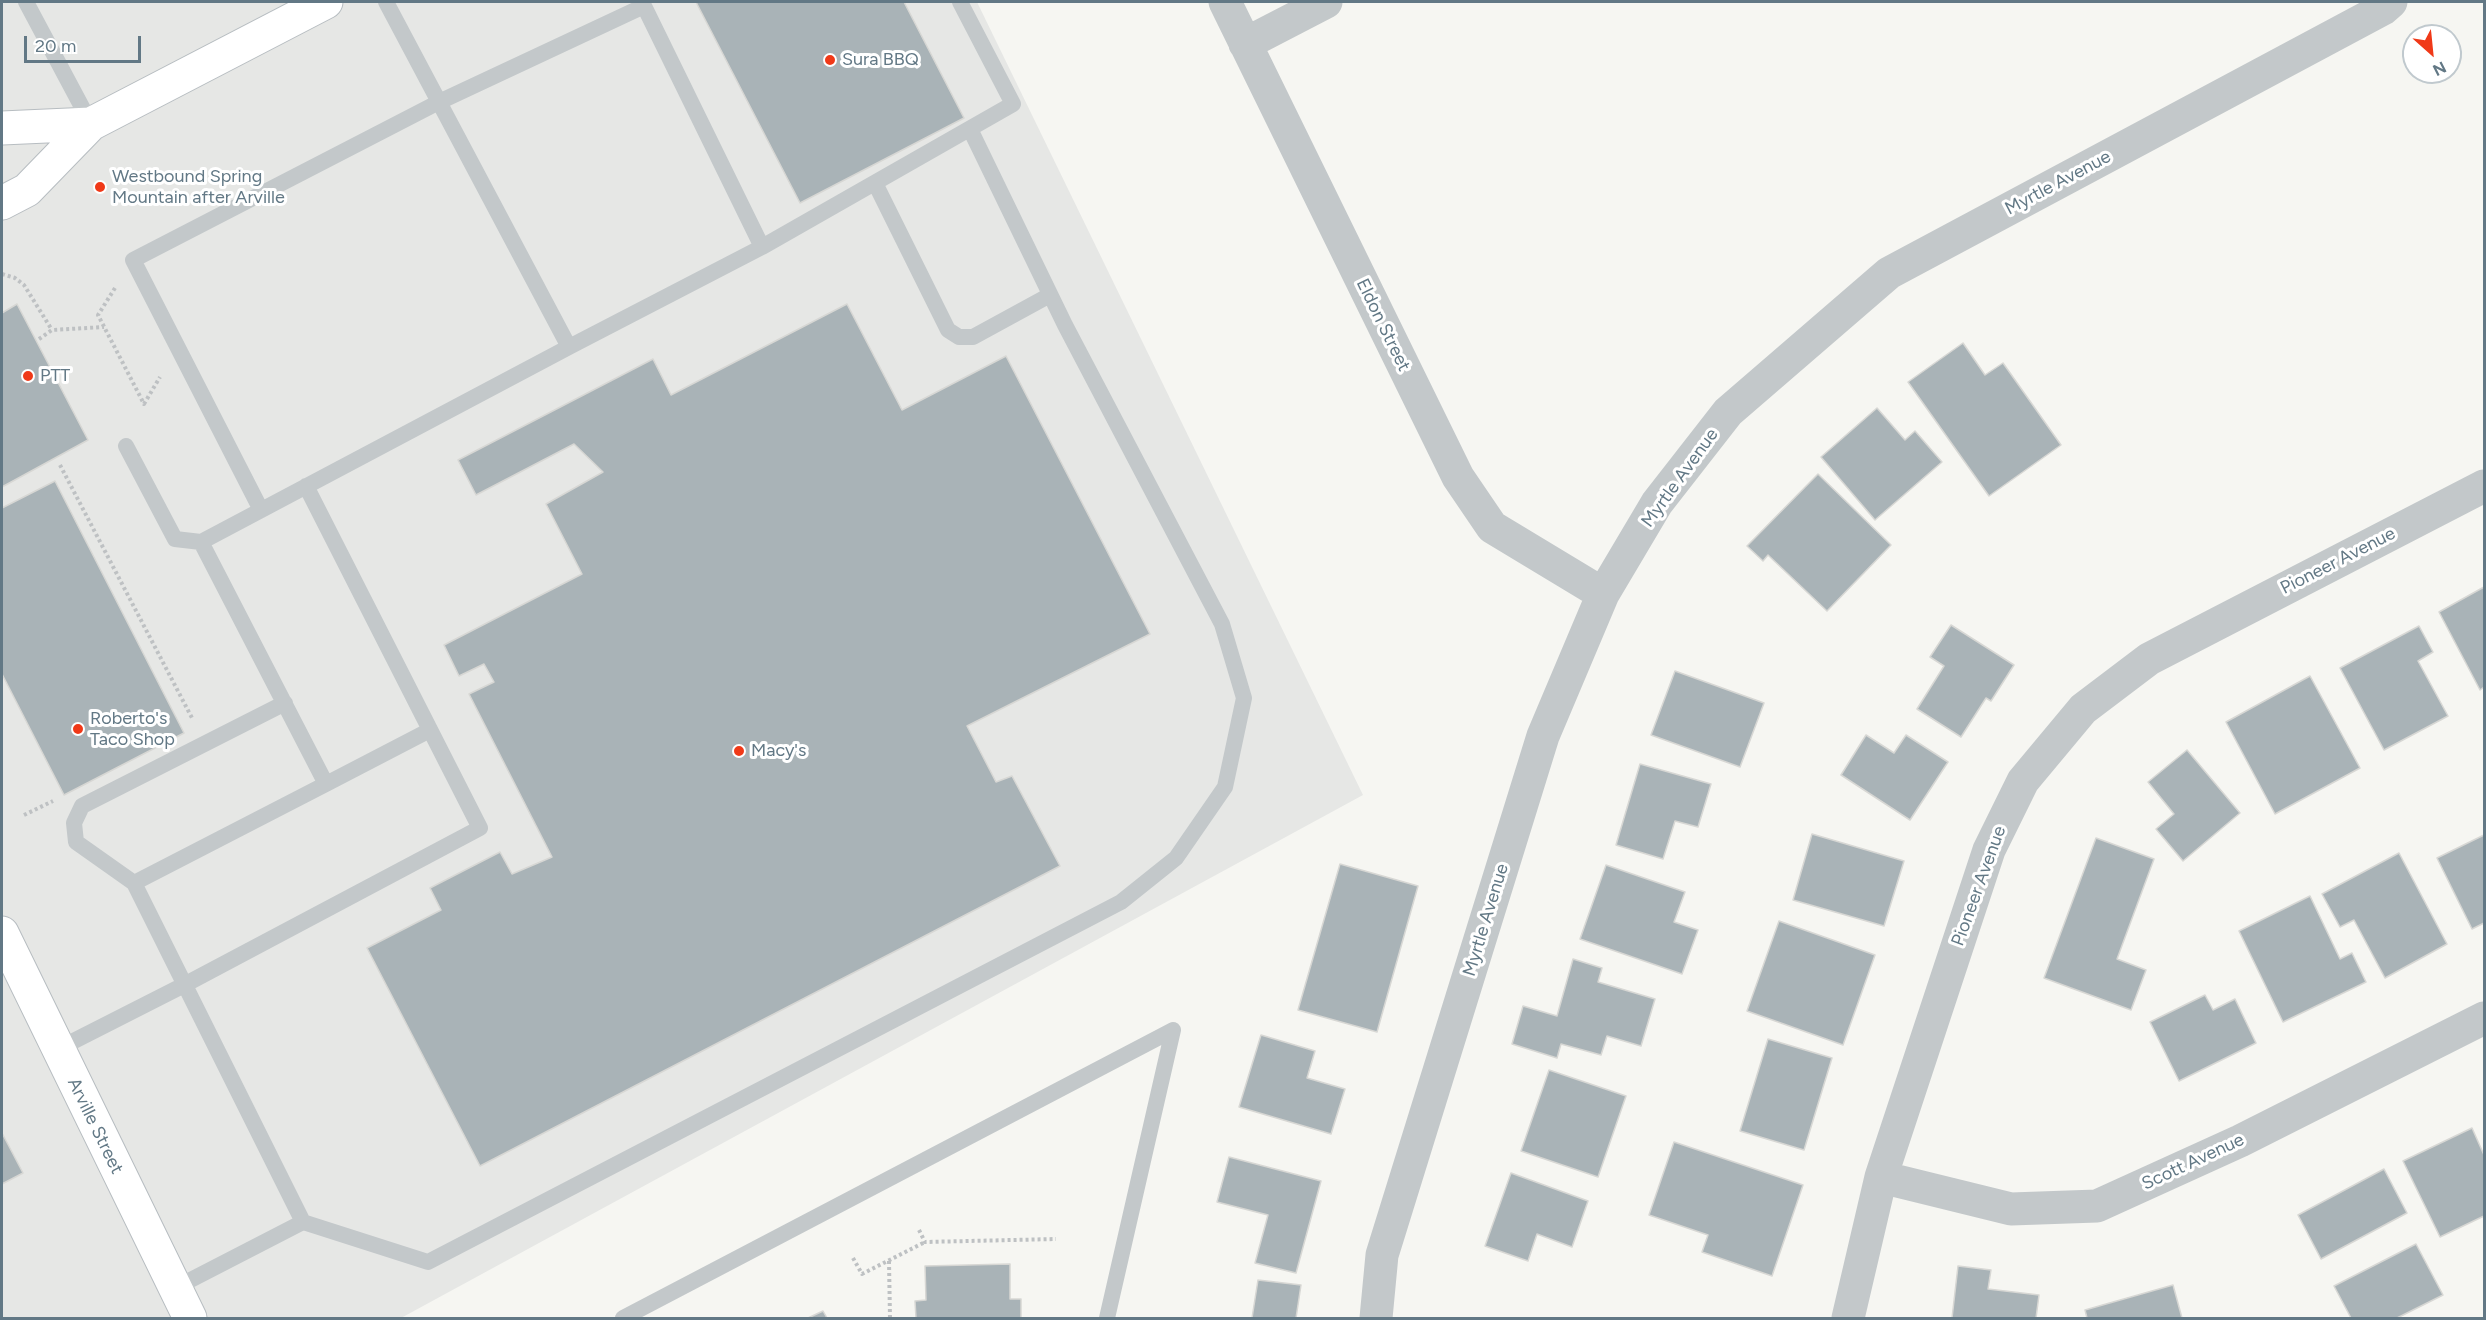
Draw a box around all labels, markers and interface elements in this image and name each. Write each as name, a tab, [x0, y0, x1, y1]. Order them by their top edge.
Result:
scale bar	[27, 24, 144, 62]
north arrow	[2402, 24, 2462, 84]
text: 20 m	[35, 35, 76, 57]
place label: Sura BBQ	[842, 49, 919, 71]
marker: Sura BBQ	[823, 53, 837, 67]
text: N	[2430, 57, 2449, 80]
street label: Myrtle Avenue	[2001, 146, 2115, 220]
place label: Westbound Spring Mountain after Arville	[112, 166, 285, 208]
marker: Westbound Spring Mountain after Arville	[93, 180, 107, 194]
street label: Eldon Street	[1351, 275, 1415, 375]
place label: PTT	[40, 365, 70, 387]
marker: PTT	[21, 369, 35, 383]
street label: Myrtle Avenue	[1637, 424, 1723, 532]
street label: Pioneer Avenue	[2277, 523, 2399, 599]
place label: Roberto's Taco Shop	[90, 708, 175, 750]
marker: Roberto's Taco Shop	[71, 722, 85, 736]
place label: Macy's	[751, 740, 806, 762]
marker: Macy's	[732, 744, 746, 758]
street label: Pioneer Avenue	[1947, 823, 2011, 949]
street label: Myrtle Avenue	[1459, 861, 1513, 979]
street label: Arville Street	[62, 1074, 128, 1178]
street label: Scott Avenue	[2139, 1129, 2247, 1195]

